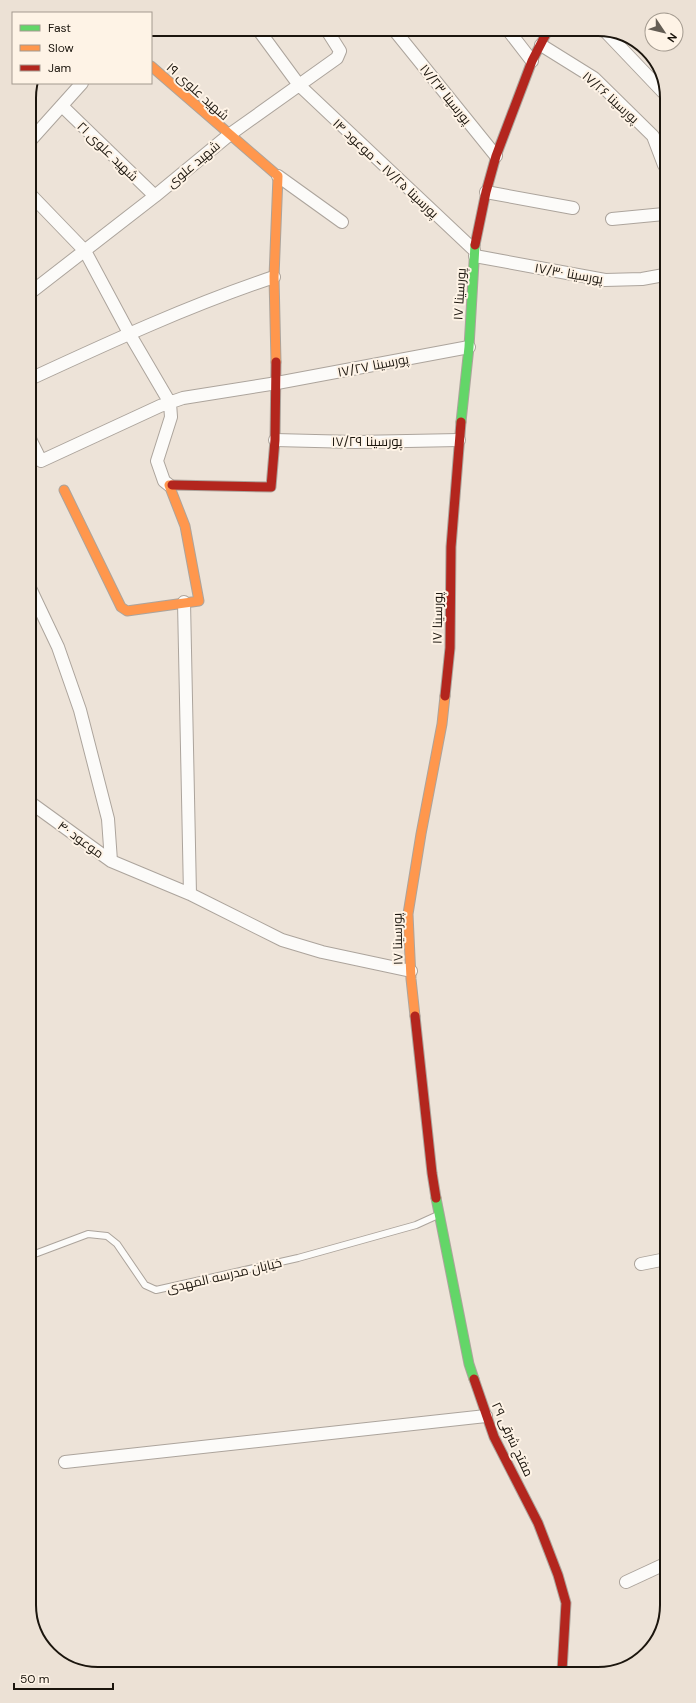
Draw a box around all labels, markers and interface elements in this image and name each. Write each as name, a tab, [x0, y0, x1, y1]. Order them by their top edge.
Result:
legend	[12, 12, 152, 84]
north arrow	[644, 12, 684, 52]
text: Fast	[48, 20, 71, 36]
text: N	[664, 30, 680, 45]
text: Slow	[48, 40, 74, 56]
street label: شهید علوی ۱۹	[163, 59, 233, 124]
text: Jam	[48, 60, 71, 76]
street label: پورسینا ۱۷/۲۳	[415, 61, 476, 129]
street label: پورسینا ۱۷/۲۶	[578, 68, 643, 128]
street label: پورسینا ۱۷/۲۵ - موعود ۱۴	[328, 115, 443, 223]
street label: شهید علوی ۲۱	[73, 118, 142, 185]
street label: شهید علوی	[163, 137, 223, 192]
street label: پورسینا ۱۷/۳۰	[533, 259, 605, 289]
street label: پورسینا ۱۷	[449, 267, 471, 321]
street label: پورسینا ۱۷/۲۷	[336, 350, 411, 382]
street label: پورسینا ۱۷/۲۹	[332, 433, 403, 451]
street label: پورسینا ۱۷	[429, 591, 447, 644]
street label: موعود ۴۰	[54, 817, 107, 862]
street label: پورسینا ۱۷	[389, 912, 407, 965]
street label: خیابان مدرسه المهدی	[165, 1254, 283, 1297]
street label: مفتح شرقی ۲۹	[488, 1399, 537, 1479]
scale bar	[14, 1665, 113, 1691]
text: 50 m	[20, 1671, 49, 1687]

